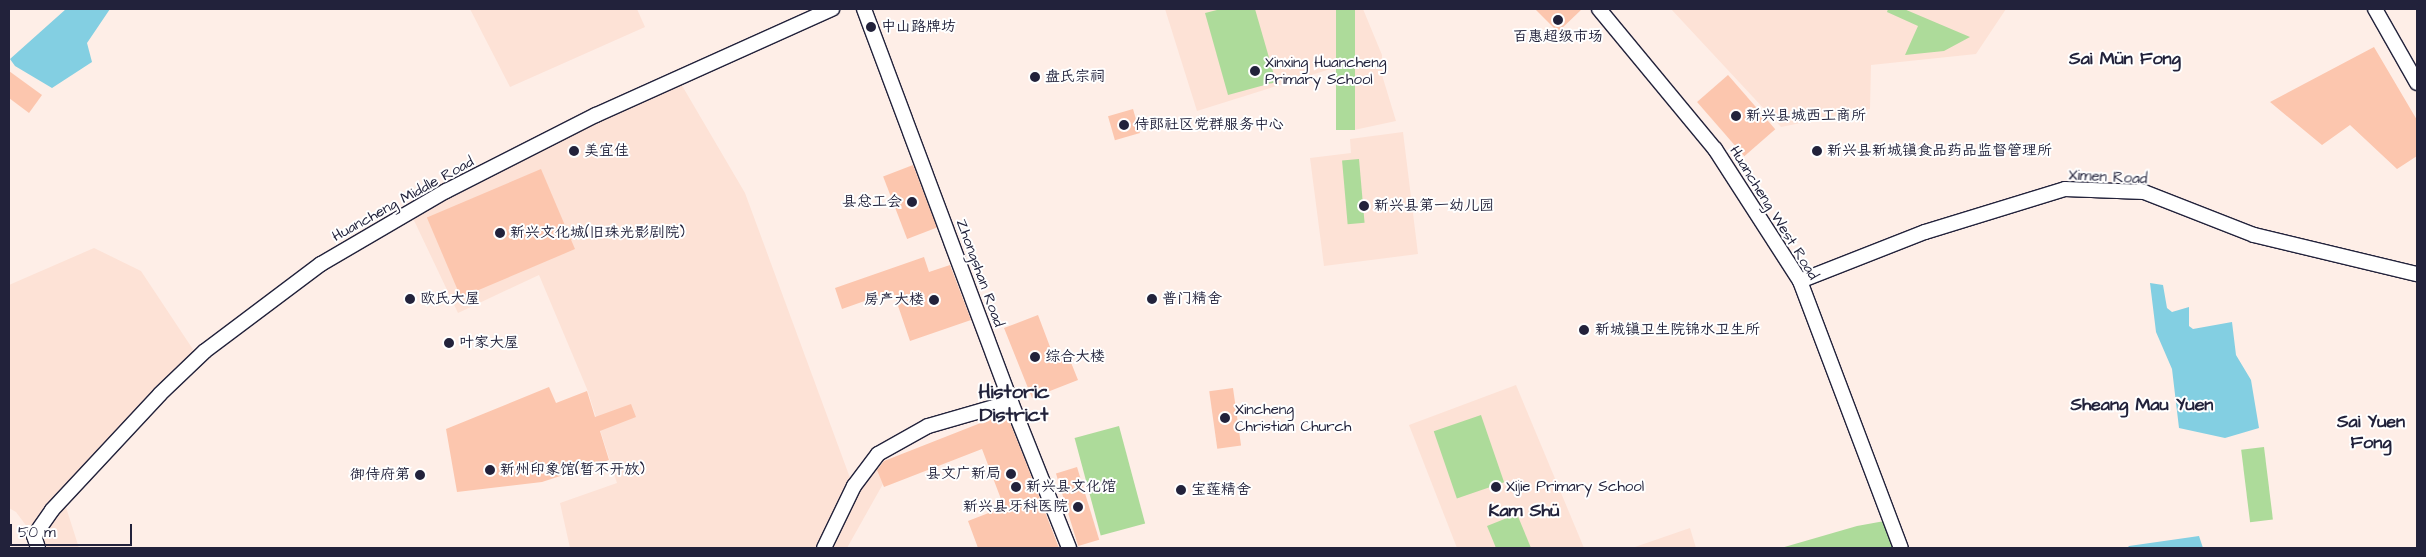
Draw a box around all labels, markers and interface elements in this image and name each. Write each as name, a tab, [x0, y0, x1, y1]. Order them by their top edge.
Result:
marker: 百惠超级市场	[1552, 14, 1564, 26]
place label: 中山路牌坊	[881, 18, 956, 36]
marker: 中山路牌坊	[865, 21, 877, 33]
place label: 百惠超级市场	[1513, 28, 1603, 46]
district label: Sai Mün Fong	[2069, 48, 2181, 70]
place label: Xinxing Huancheng Primary School	[1265, 53, 1386, 88]
marker: Xinxing Huancheng Primary School	[1249, 65, 1261, 77]
place label: 盘氏宗祠	[1045, 68, 1105, 86]
marker: 盘氏宗祠	[1029, 71, 1041, 83]
place label: 新兴县城西工商所	[1746, 107, 1866, 125]
marker: 新兴县城西工商所	[1730, 110, 1742, 122]
place label: 侍郎社区党群服务中心	[1134, 116, 1284, 134]
marker: 侍郎社区党群服务中心	[1118, 119, 1130, 131]
place label: 美宜佳	[584, 142, 629, 160]
place label: 新兴县新城镇食品药品监督管理所	[1827, 142, 2052, 160]
street label: Huancheng West Road	[1725, 143, 1823, 283]
marker: 美宜佳	[568, 145, 580, 157]
marker: 新兴县新城镇食品药品监督管理所	[1811, 145, 1823, 157]
street label: Huancheng Middle Road	[329, 153, 477, 245]
street label: Ximen Road	[2068, 166, 2148, 188]
place label: 县总工会	[842, 193, 902, 211]
marker: 县总工会	[906, 196, 918, 208]
place label: 新兴县第一幼儿园	[1374, 197, 1494, 215]
marker: 新兴县第一幼儿园	[1358, 200, 1370, 212]
street label: Zhongshan Road	[952, 217, 1008, 329]
place label: 新兴文化城(旧珠光影剧院)	[510, 224, 685, 242]
marker: 新兴文化城(旧珠光影剧院)	[494, 227, 506, 239]
place label: 欧氏大屋	[420, 290, 480, 308]
place label: 普门精舍	[1162, 290, 1222, 308]
place label: 房产大楼	[864, 291, 924, 309]
marker: 欧氏大屋	[404, 293, 416, 305]
marker: 普门精舍	[1146, 293, 1158, 305]
marker: 房产大楼	[928, 294, 940, 306]
place label: 新城镇卫生院锦水卫生所	[1595, 321, 1760, 339]
marker: 新城镇卫生院锦水卫生所	[1577, 323, 1591, 337]
place label: 叶家大屋	[459, 334, 519, 352]
marker: 叶家大屋	[443, 337, 455, 349]
place label: 综合大楼	[1045, 348, 1105, 366]
marker: 综合大楼	[1029, 351, 1041, 363]
district label: Historic District	[978, 380, 1050, 427]
district label: Sheang Mau Yuen	[2071, 394, 2213, 416]
place label: Xincheng Christian Church	[1235, 400, 1351, 435]
marker: Xincheng Christian Church	[1219, 412, 1231, 424]
district label: Sai Yuen Fong	[2337, 412, 2405, 454]
place label: 新州印象馆(暂不开放)	[500, 461, 645, 479]
marker: 新州印象馆(暂不开放)	[484, 464, 496, 476]
place label: 县文广新局	[926, 465, 1001, 483]
place label: 御侍府第	[350, 466, 410, 484]
marker: 县文广新局	[1005, 468, 1017, 480]
marker: 御侍府第	[414, 469, 426, 481]
place label: 新兴县文化馆	[1026, 478, 1116, 496]
place label: Xijie Primary School	[1506, 478, 1644, 496]
marker: 新兴县文化馆	[1010, 481, 1022, 493]
place label: 宝莲精舍	[1191, 481, 1251, 499]
marker: Xijie Primary School	[1490, 481, 1502, 493]
marker: 宝莲精舍	[1175, 484, 1187, 496]
place label: 新兴县牙科医院	[963, 498, 1068, 516]
district label: Kam Shü	[1489, 500, 1559, 522]
marker: 新兴县牙科医院	[1072, 501, 1084, 513]
scale bar	[12, 514, 135, 546]
text: 50 m	[18, 522, 56, 543]

